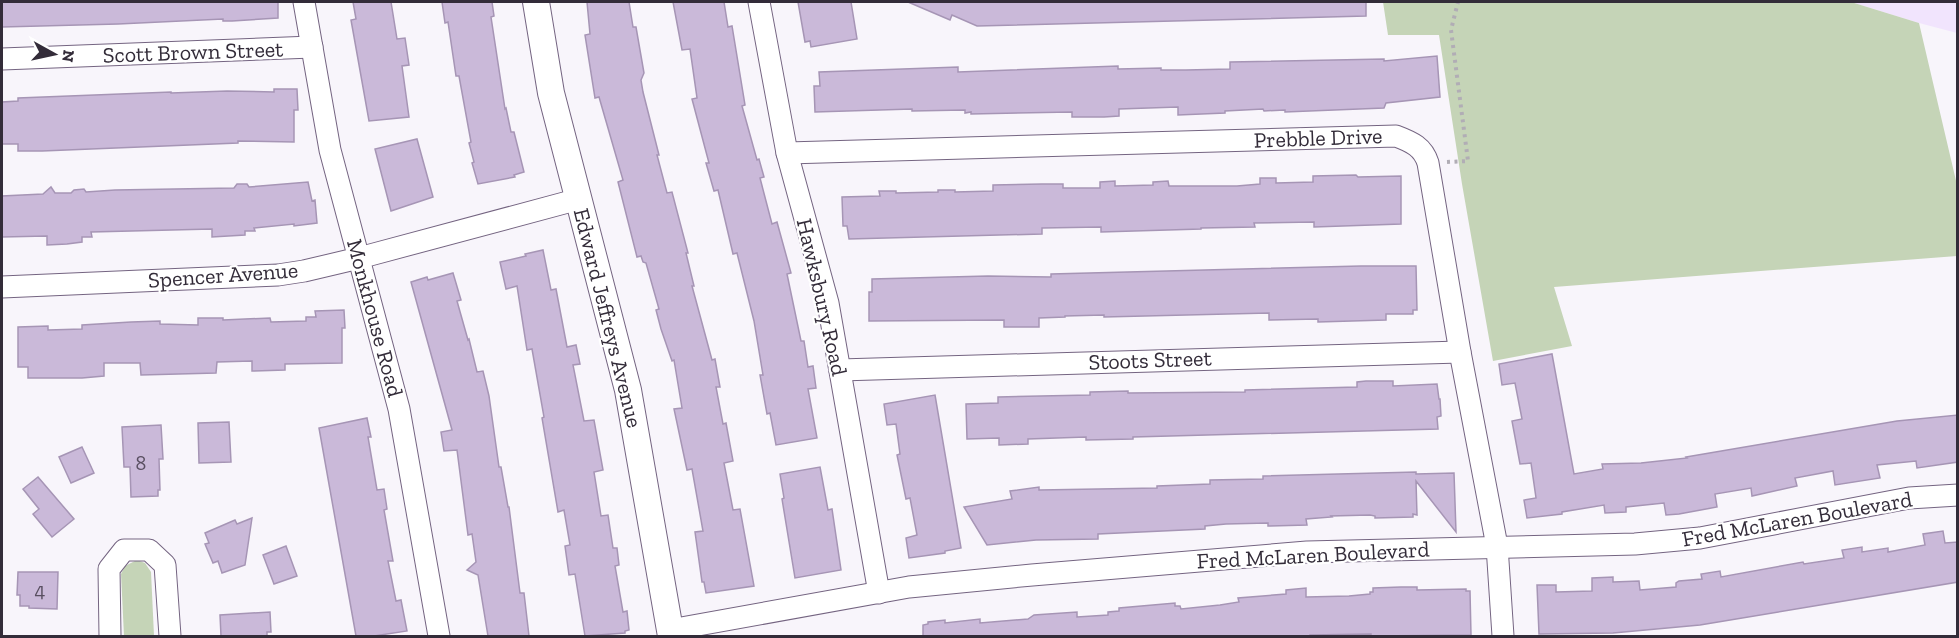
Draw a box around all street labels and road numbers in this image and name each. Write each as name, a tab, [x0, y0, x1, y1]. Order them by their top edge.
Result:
street label: Scott Brown Street	[102, 35, 285, 69]
street label: Prebble Drive	[1253, 122, 1383, 154]
street label: Edward Jeffreys Avenue	[568, 205, 648, 431]
street label: Hawksbury Road	[791, 216, 853, 378]
street label: Monkhouse Road	[341, 236, 409, 400]
street label: Spencer Avenue	[147, 256, 299, 294]
street label: Stoots Street	[1088, 344, 1213, 376]
street label: Fred McLaren Boulevard	[1680, 485, 1914, 553]
street label: Fred McLaren Boulevard	[1196, 535, 1430, 575]

